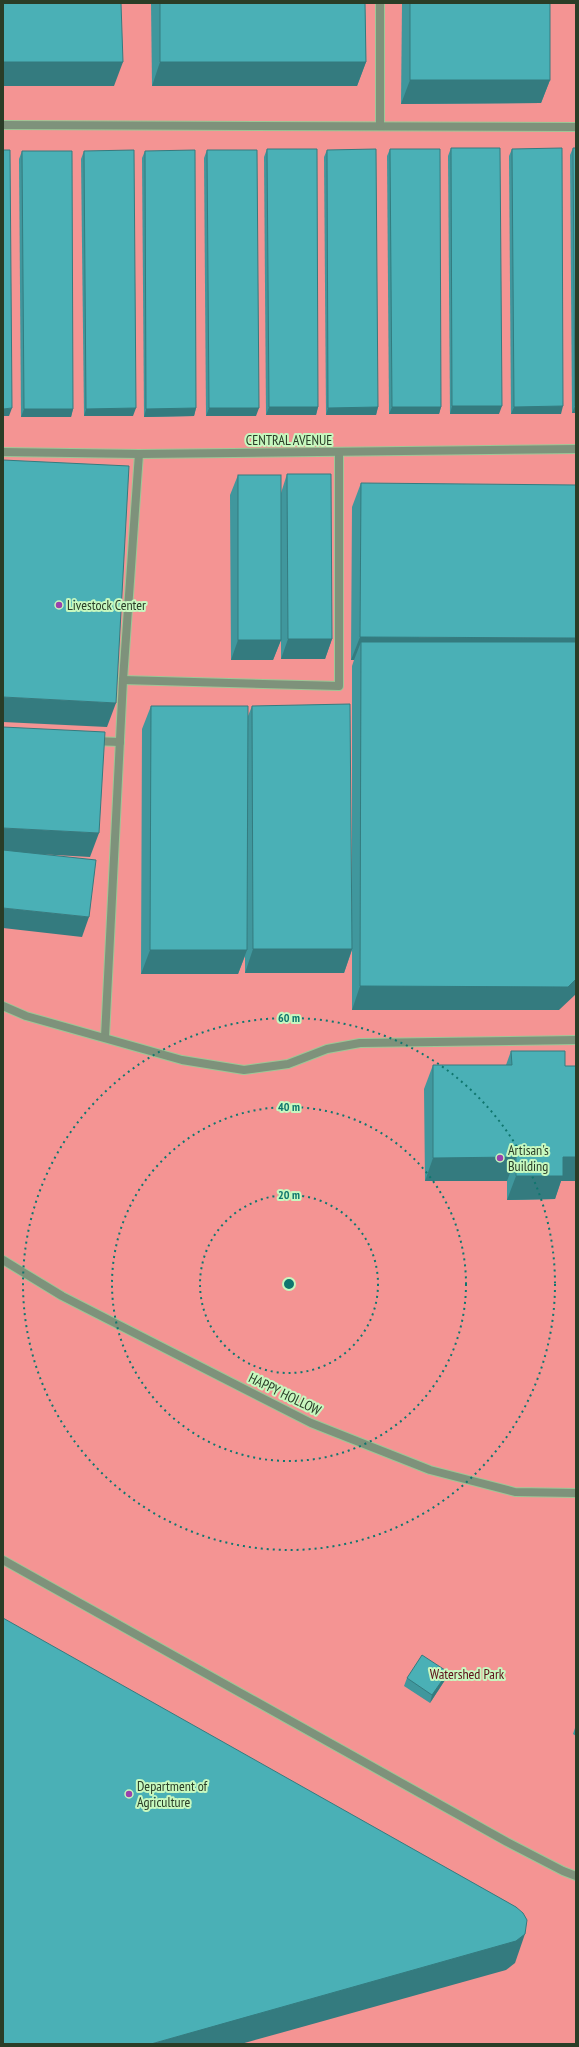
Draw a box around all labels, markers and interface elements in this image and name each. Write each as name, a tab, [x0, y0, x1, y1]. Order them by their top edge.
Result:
street label: CENTRAL AVENUE	[246, 431, 332, 449]
place label: Livestock Center	[67, 596, 146, 614]
marker: Livestock Center	[54, 600, 64, 610]
text: 60 m	[278, 1010, 300, 1025]
text: 40 m	[278, 1099, 300, 1114]
place label: Artisan's Building	[508, 1141, 549, 1175]
marker: Artisan's Building	[495, 1153, 505, 1163]
text: 20 m	[278, 1187, 300, 1202]
centre of rings	[282, 1277, 296, 1291]
street label: HAPPY HOLLOW	[246, 1369, 325, 1420]
park label: Watershed Park	[430, 1665, 505, 1683]
place label: Department of Agriculture	[137, 1777, 208, 1811]
marker: Department of Agriculture	[124, 1789, 134, 1799]

